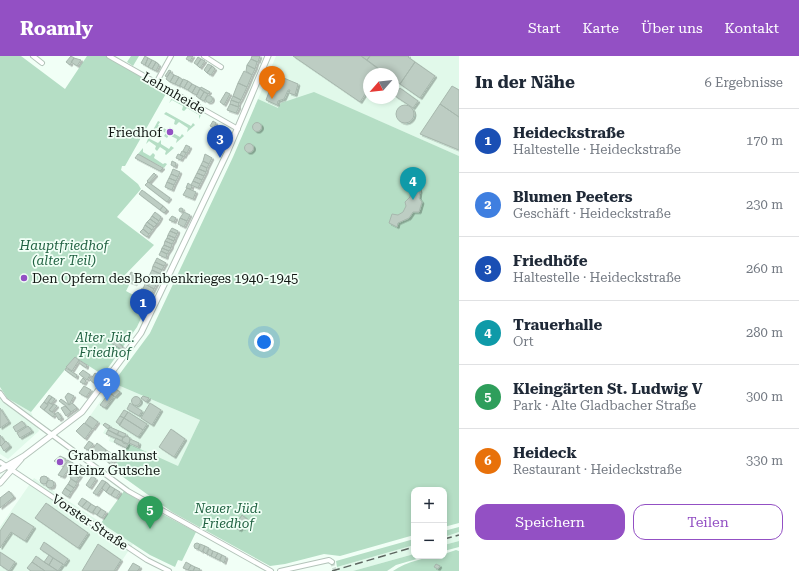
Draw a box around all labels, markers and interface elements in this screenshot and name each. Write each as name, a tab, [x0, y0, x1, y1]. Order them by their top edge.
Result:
text: Roamly	[20, 17, 93, 40]
text: Start	[528, 20, 561, 36]
text: Karte	[583, 20, 619, 36]
text: Über uns	[641, 20, 703, 36]
text: Kontakt	[725, 20, 779, 36]
pin: 6	[259, 66, 285, 99]
north arrow	[363, 68, 399, 104]
street label: Lehmheide	[140, 69, 208, 117]
text: In der Nähe	[475, 72, 575, 92]
text: 6 Ergebnisse	[705, 75, 783, 90]
text: Heideckstraße	[513, 124, 625, 142]
place label: Friedhof	[108, 125, 163, 140]
pin: 3	[207, 125, 233, 158]
marker: Friedhof	[165, 127, 175, 137]
text: 1	[484, 133, 492, 148]
text: 170 m	[746, 133, 783, 148]
text: Haltestelle · Heideckstraße	[513, 142, 681, 157]
pin: 4	[400, 167, 426, 200]
text: Blumen Peeters	[513, 188, 633, 206]
text: 2	[484, 197, 492, 212]
text: 230 m	[746, 197, 783, 212]
text: Geschäft · Heideckstraße	[513, 206, 671, 221]
park label: Hauptfriedhof (alter Teil)	[19, 238, 111, 268]
text: Friedhöfe	[513, 252, 588, 270]
text: 3	[484, 261, 492, 276]
text: 260 m	[746, 261, 783, 276]
text: Haltestelle · Heideckstraße	[513, 270, 681, 285]
place label: Den Opfern des Bombenkrieges 1940-1945	[32, 271, 298, 286]
marker: Den Opfern des Bombenkrieges 1940-1945	[19, 273, 29, 283]
pin: 1	[130, 289, 156, 322]
text: Trauerhalle	[513, 316, 602, 334]
text: 4	[484, 325, 492, 340]
text: 280 m	[746, 325, 783, 340]
park label: Alter Jüd. Friedhof	[75, 330, 135, 360]
your location	[254, 332, 274, 352]
text: Ort	[513, 334, 534, 349]
pin: 2	[94, 368, 120, 401]
text: Kleingärten St. Ludwig V	[513, 380, 702, 398]
text: 5	[484, 389, 492, 404]
text: 300 m	[746, 389, 783, 404]
text: Park · Alte Gladbacher Straße	[513, 398, 696, 413]
text: Heideck	[513, 444, 577, 462]
place label: Grabmalkunst Heinz Gutsche	[68, 448, 160, 478]
text: 6	[484, 453, 492, 468]
text: 330 m	[746, 453, 783, 468]
marker: Grabmalkunst Heinz Gutsche	[55, 457, 65, 467]
text: Restaurant · Heideckstraße	[513, 462, 682, 477]
map controls	[411, 487, 447, 559]
button: +	[411, 487, 447, 523]
street label: Vorster Straße	[49, 491, 131, 553]
pin: 5	[137, 496, 163, 529]
park label: Neuer Jüd. Friedhof	[194, 501, 261, 531]
button: Speichern	[475, 504, 625, 540]
button: Teilen	[633, 504, 783, 540]
button: −	[411, 523, 447, 559]

